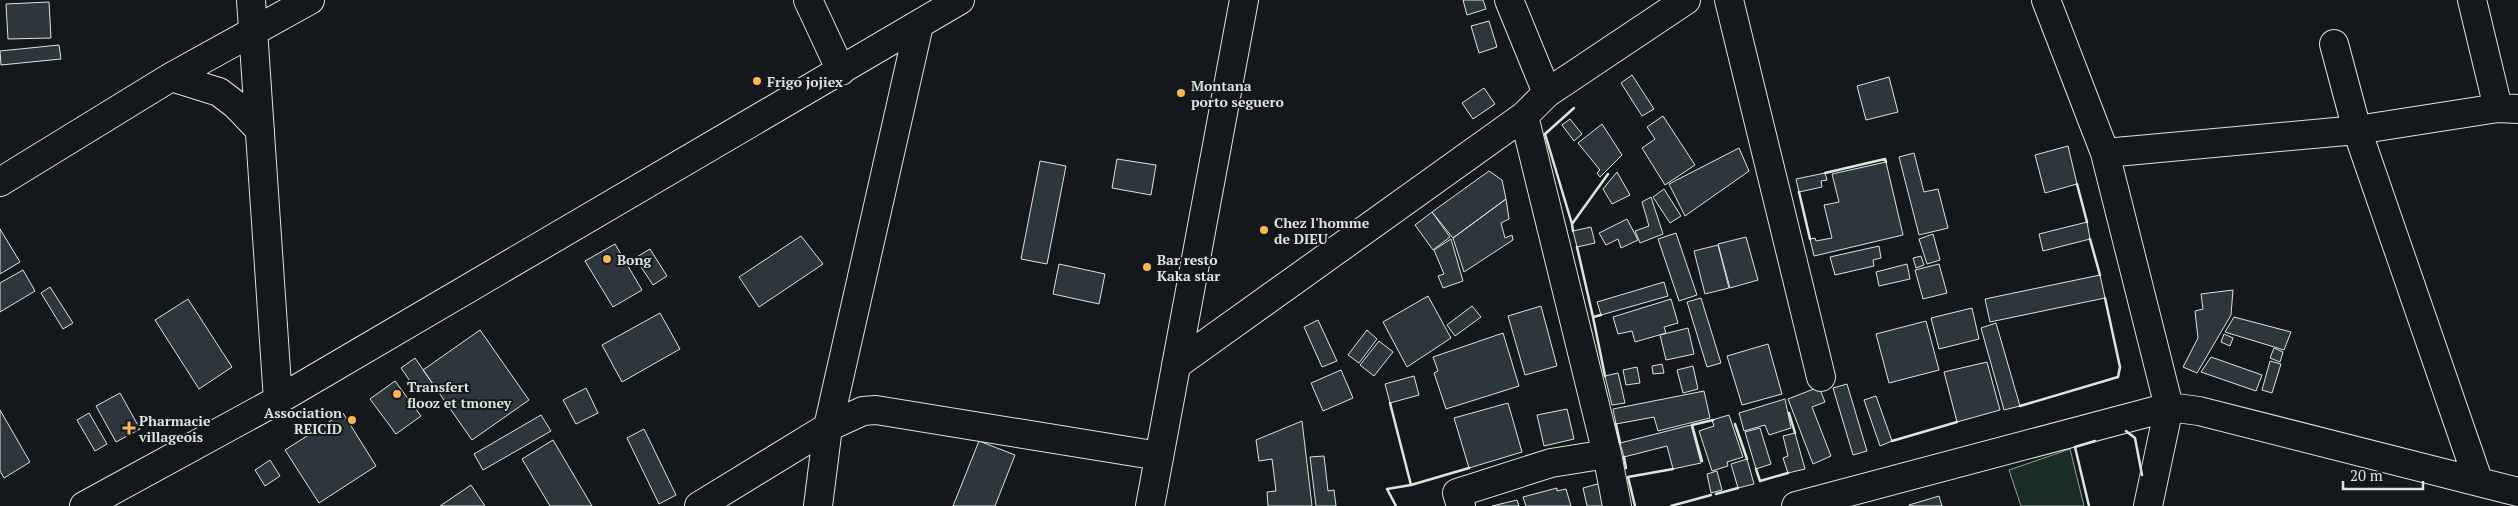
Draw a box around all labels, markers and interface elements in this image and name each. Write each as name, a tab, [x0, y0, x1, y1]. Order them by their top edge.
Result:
place label: Frigo jojiex	[767, 72, 843, 91]
marker: Frigo jojiex	[751, 75, 763, 87]
place label: Montana porto seguero	[1191, 76, 1284, 111]
marker: Montana porto seguero	[1175, 87, 1187, 99]
place label: Chez l'homme de DIEU	[1274, 213, 1370, 248]
marker: Chez l'homme de DIEU	[1258, 224, 1270, 236]
place label: Bong	[617, 250, 652, 269]
place label: Bar resto Kaka star	[1157, 250, 1220, 285]
marker: Bong	[601, 253, 613, 265]
marker: Bar resto Kaka star	[1141, 261, 1153, 273]
place label: Transfert flooz et tmoney	[407, 377, 512, 412]
marker: Transfert flooz et tmoney	[391, 388, 403, 400]
place label: Association REICID	[264, 403, 342, 438]
place label: Pharmacie villageois	[138, 411, 211, 446]
marker: Association REICID	[346, 414, 358, 426]
marker: Pharmacie villageois	[123, 422, 135, 434]
scale bar	[2343, 458, 2423, 490]
text: 20 m	[2350, 465, 2383, 485]

